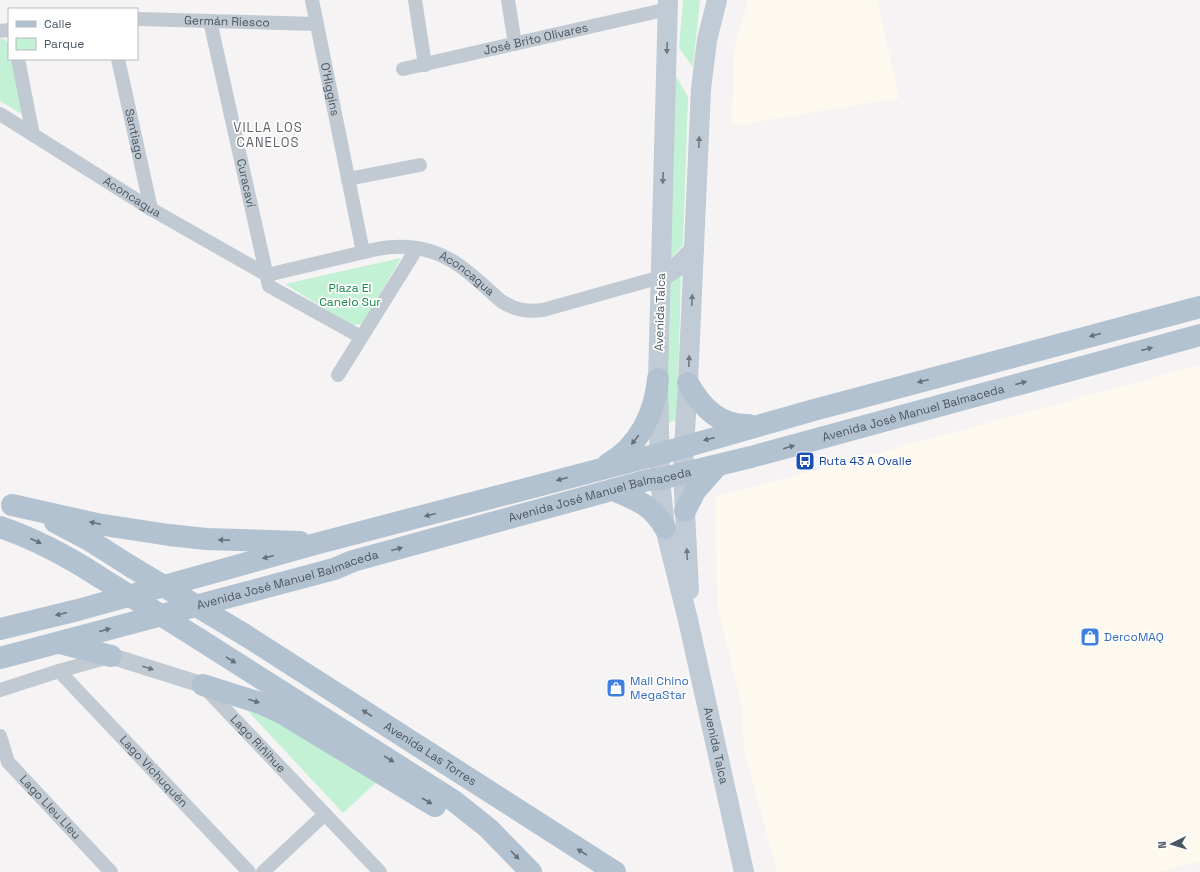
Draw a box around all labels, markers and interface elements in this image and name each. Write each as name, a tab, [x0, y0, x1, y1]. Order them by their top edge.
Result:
legend	[8, 8, 138, 60]
street label: Germán Riesco	[184, 12, 270, 31]
text: Calle	[44, 16, 72, 32]
street label: José Brito Olivares	[482, 19, 590, 59]
text: Parque	[44, 36, 84, 52]
one-way arrow	[664, 42, 670, 55]
street label: O'Higgins	[317, 61, 343, 117]
street label: Santiago	[121, 107, 148, 161]
district label: VILLA LOS CANELOS	[233, 119, 303, 151]
one-way arrow	[696, 135, 702, 148]
street label: Curacaví	[233, 157, 259, 209]
one-way arrow	[660, 172, 666, 185]
street label: Aconcagua	[100, 173, 164, 221]
street label: Aconcagua	[437, 247, 498, 300]
street label: Avenida Talca	[651, 272, 669, 351]
park label: Plaza El Canelo Sur	[319, 280, 381, 310]
one-way arrow	[689, 293, 695, 306]
one-way arrow	[1088, 332, 1100, 338]
one-way arrow	[1141, 346, 1153, 352]
one-way arrow	[686, 355, 693, 367]
one-way arrow	[917, 378, 929, 384]
street label: Avenida José Manuel Balmaceda	[820, 380, 1006, 445]
one-way arrow	[1015, 380, 1027, 386]
one-way arrow	[630, 435, 639, 446]
one-way arrow	[703, 436, 715, 442]
one-way arrow	[783, 444, 795, 450]
bus stop icon: Ruta 43 A Ovalle	[794, 450, 816, 472]
place label: Ruta 43 A Ovalle	[819, 453, 912, 469]
street label: Avenida José Manuel Balmaceda	[507, 464, 693, 526]
one-way arrow	[556, 476, 568, 482]
one-way arrow	[424, 512, 436, 518]
one-way arrow	[89, 520, 101, 526]
one-way arrow	[218, 536, 230, 543]
one-way arrow	[31, 539, 43, 545]
one-way arrow	[391, 545, 404, 551]
street label: Avenida José Manuel Balmaceda	[195, 546, 380, 613]
one-way arrow	[684, 547, 691, 560]
one-way arrow	[262, 555, 274, 561]
one-way arrow	[55, 611, 68, 617]
shop icon: DercoMAQ	[1079, 626, 1101, 648]
one-way arrow	[100, 627, 112, 633]
place label: DercoMAQ	[1104, 629, 1164, 645]
one-way arrow	[226, 656, 237, 663]
one-way arrow	[143, 665, 155, 671]
place label: Mall Chino MegaStar	[630, 673, 689, 703]
shop icon: Mall Chino MegaStar	[605, 677, 627, 699]
one-way arrow	[248, 698, 260, 704]
street label: Avenida Talca	[700, 706, 732, 786]
one-way arrow	[361, 709, 372, 717]
street label: Lago Riñihue	[227, 711, 289, 776]
street label: Avenida Las Torres	[381, 718, 480, 789]
street label: Lago Vichuquén	[116, 732, 192, 811]
one-way arrow	[384, 755, 394, 763]
street label: Lago Lleu Lleu	[16, 771, 84, 843]
one-way arrow	[421, 797, 432, 804]
north arrow	[1152, 824, 1192, 864]
text: N	[1155, 841, 1169, 849]
one-way arrow	[576, 848, 588, 855]
one-way arrow	[510, 850, 519, 860]

